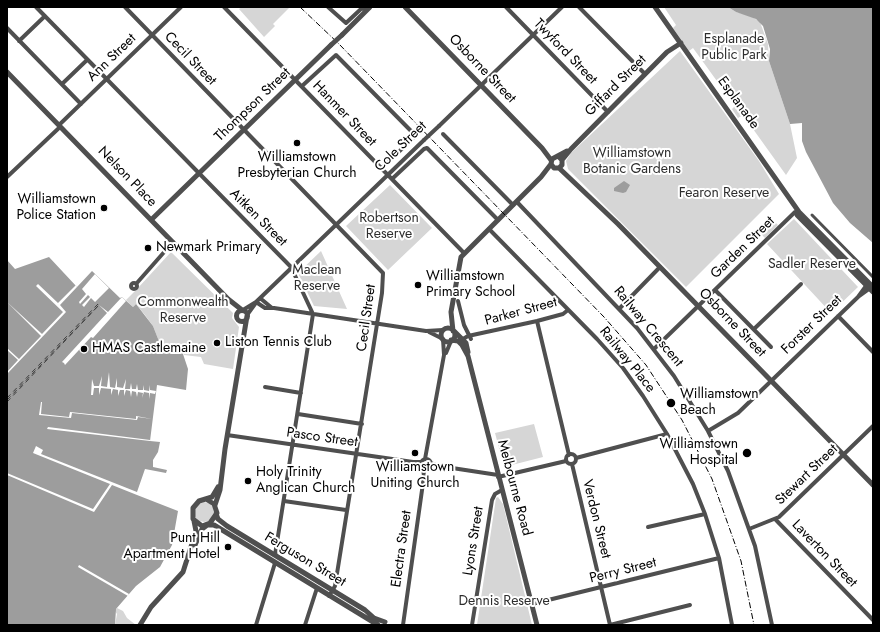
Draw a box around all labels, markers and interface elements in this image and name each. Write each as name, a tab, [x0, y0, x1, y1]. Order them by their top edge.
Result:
street label: Twyford Street	[530, 16, 600, 88]
street label: Cecil Street	[160, 29, 220, 89]
street label: Ann Street	[84, 31, 140, 85]
street label: Osborne Street	[445, 31, 519, 107]
park label: Esplanade Public Park	[701, 32, 767, 64]
street label: Giffard Street	[582, 52, 650, 120]
street label: Thompson Street	[212, 65, 294, 145]
street label: Esplanade	[713, 74, 763, 132]
street label: Hanmer Street	[309, 78, 379, 150]
street label: Cole Street	[372, 118, 430, 176]
marker: Williamstown Presbyterian Church	[292, 138, 302, 148]
street label: Nelson Place	[94, 143, 160, 211]
park label: Williamstown Botanic Gardens	[583, 146, 681, 178]
place label: Williamstown Presbyterian Church	[238, 150, 356, 182]
street label: Aitken Street	[226, 186, 290, 250]
park label: Fearon Reserve	[679, 186, 769, 202]
place label: Williamstown Police Station	[16, 192, 96, 224]
marker: Williamstown Police Station	[99, 203, 109, 213]
park label: Robertson Reserve	[359, 211, 419, 244]
street label: Garden Street	[707, 213, 779, 283]
place label: Newmark Primary	[156, 240, 261, 256]
marker: Newmark Primary	[143, 243, 153, 253]
park label: Sadler Reserve	[768, 257, 856, 273]
park label: Maclean Reserve	[292, 263, 342, 296]
place label: Williamstown Primary School	[426, 269, 515, 302]
marker: Williamstown Primary School	[413, 280, 423, 290]
street label: Cecil Street	[354, 283, 380, 353]
street label: Railway Crescent	[610, 283, 686, 371]
street label: Osborne Street	[695, 285, 769, 361]
street label: Forster Street	[778, 292, 846, 358]
street label: Parker Street	[483, 294, 559, 330]
park label: Commonwealth Reserve	[137, 295, 229, 328]
street label: Railway Place	[595, 324, 659, 396]
place label: Liston Tennis Club	[225, 335, 332, 351]
marker: Liston Tennis Club	[212, 338, 222, 348]
place label: HMAS Castlemaine	[92, 341, 206, 357]
marker: HMAS Castlemaine	[79, 344, 89, 354]
place label: Williamstown Beach	[680, 387, 759, 420]
marker: Williamstown Beach	[665, 397, 677, 409]
street label: Pasco Street	[285, 425, 359, 451]
place label: Williamstown Hospital	[659, 437, 738, 470]
street label: Melbourne Road	[493, 438, 535, 538]
street label: Stewart Street	[772, 441, 842, 509]
marker: Williamstown Hospital	[741, 447, 753, 459]
marker: Williamstown Uniting Church	[410, 448, 420, 458]
place label: Williamstown Uniting Church	[370, 460, 460, 492]
place label: Holy Trinity Anglican Church	[256, 465, 355, 498]
marker: Holy Trinity Anglican Church	[243, 476, 253, 486]
street label: Verdon Street	[578, 478, 614, 560]
street label: Lyons Street	[460, 505, 488, 577]
street label: Electra Street	[388, 510, 416, 588]
street label: Laverton Street	[788, 517, 860, 591]
street label: Ferguson Street	[261, 529, 349, 591]
place label: Punt Hill Apartment Hotel	[123, 531, 220, 564]
marker: Punt Hill Apartment Hotel	[223, 542, 233, 552]
street label: Perry Street	[588, 555, 658, 587]
park label: Dennis Reserve	[458, 594, 550, 610]

